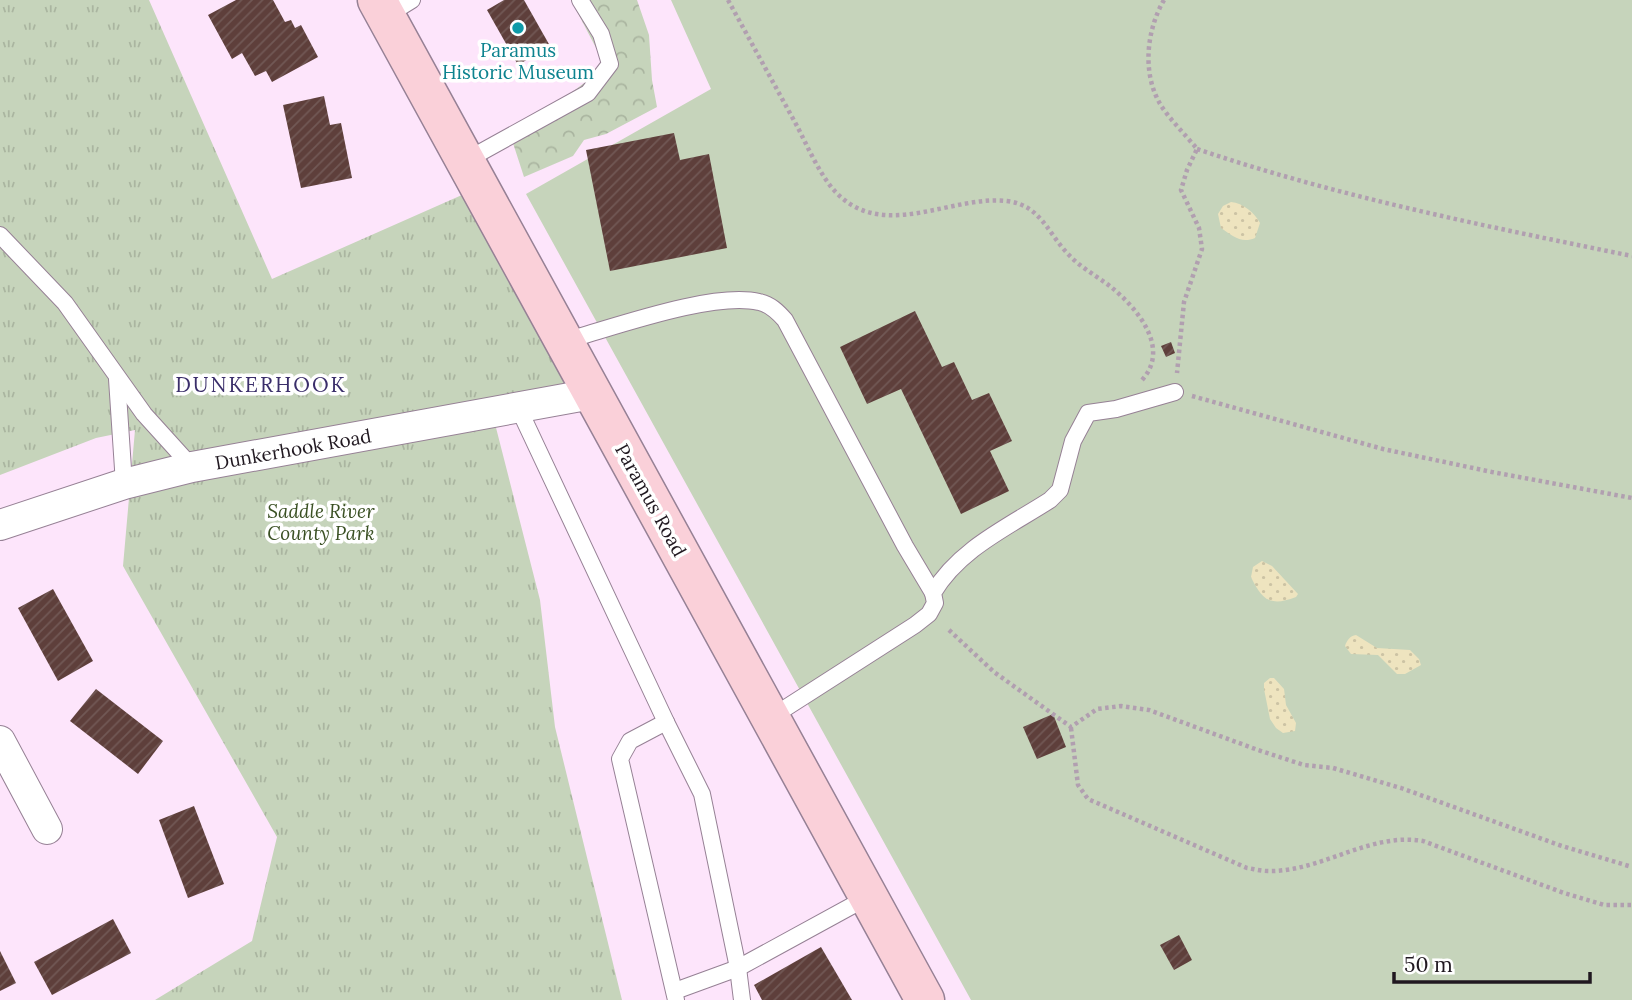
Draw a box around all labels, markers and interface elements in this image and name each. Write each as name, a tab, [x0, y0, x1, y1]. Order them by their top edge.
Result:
marker: Paramus Historic Museum	[510, 20, 526, 36]
place label: Paramus Historic Museum	[442, 38, 594, 84]
district label: DUNKERHOOK	[175, 371, 347, 398]
street label: Dunkerhook Road	[213, 423, 373, 475]
street label: Paramus Road	[610, 439, 692, 561]
park label: Saddle River County Park	[267, 499, 375, 545]
scale bar	[1394, 940, 1590, 984]
text: 50 m	[1404, 951, 1453, 978]

